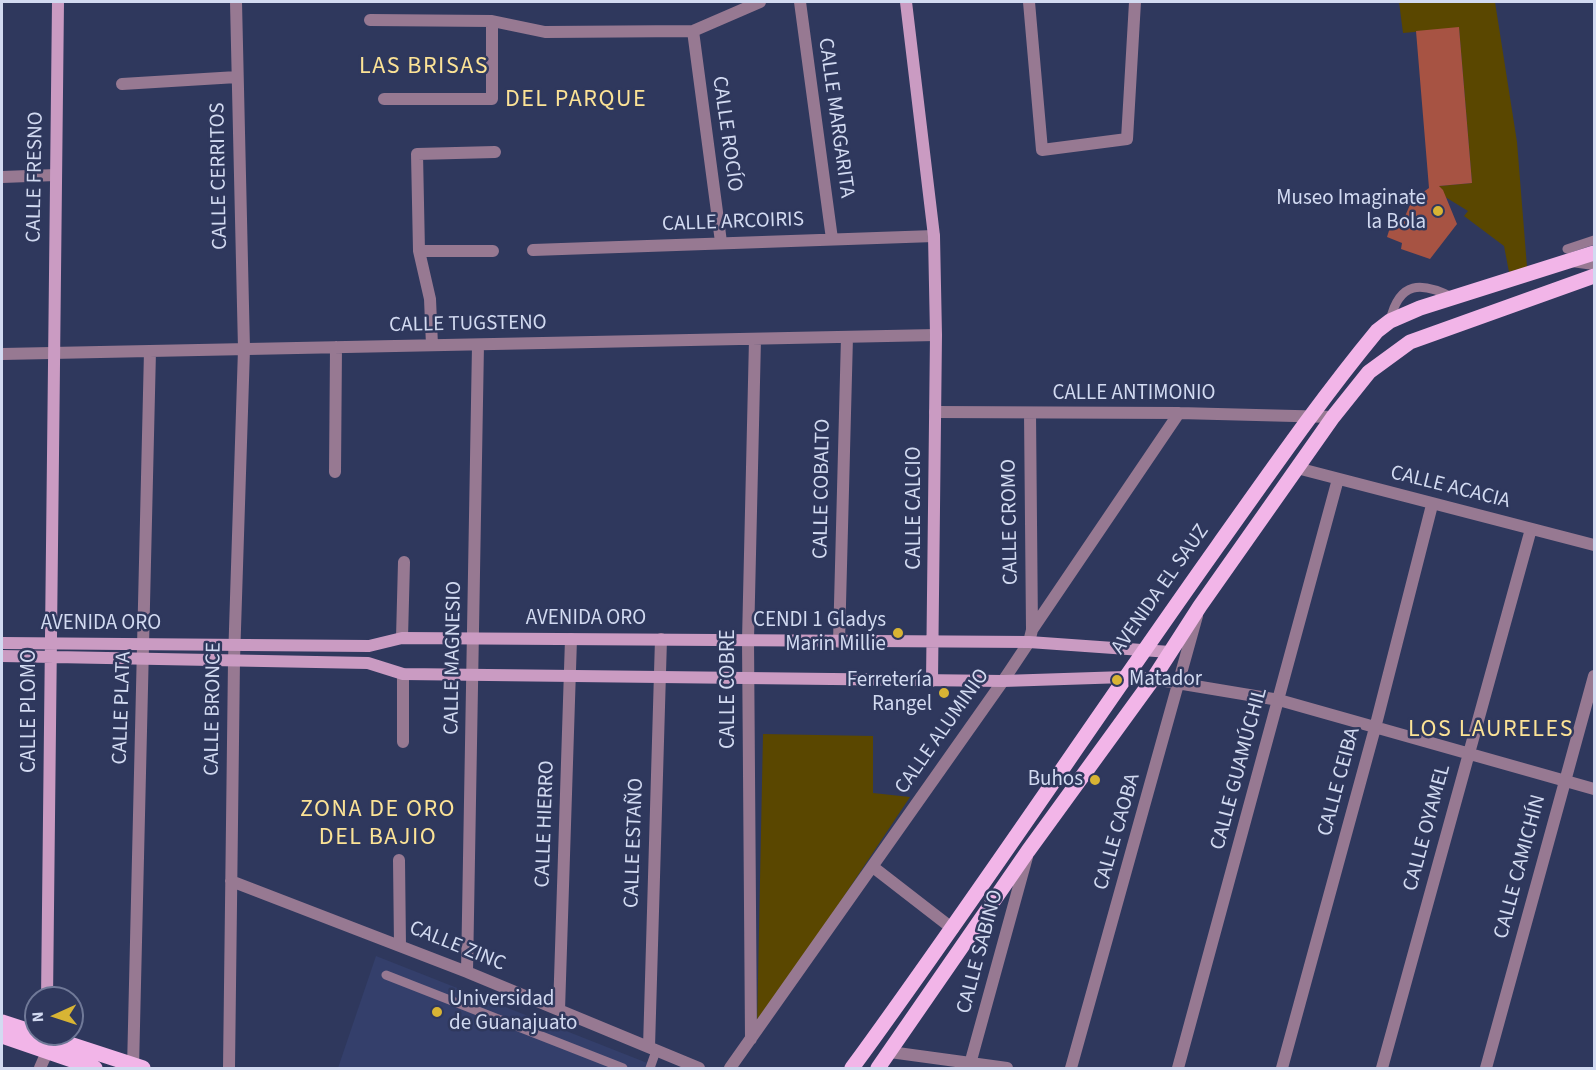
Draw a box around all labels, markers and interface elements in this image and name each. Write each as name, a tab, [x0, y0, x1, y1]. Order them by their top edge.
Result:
street label: CALLE MARGARITA	[811, 36, 859, 200]
district label: LAS BRISAS	[359, 54, 489, 82]
street label: CALLE ROCÍO	[705, 75, 747, 193]
district label: DEL PARQUE	[505, 87, 647, 115]
street label: CALLE CERRITOS	[206, 102, 234, 250]
street label: CALLE FRESNO	[22, 111, 50, 243]
place label: Museo Imaginate la Bola	[1276, 186, 1426, 236]
marker: Museo Imaginate la Bola	[1431, 204, 1445, 218]
street label: CALLE ARCOIRIS	[662, 208, 804, 238]
street label: CALLE TUGSTENO	[389, 311, 547, 339]
street label: CALLE ANTIMONIO	[1052, 381, 1216, 407]
street label: CALLE COBALTO	[809, 419, 837, 559]
street label: CALLE CALCIO	[902, 446, 928, 570]
street label: CALLE CROMO	[997, 459, 1025, 585]
street label: CALLE ACACIA	[1388, 461, 1512, 515]
street label: AVENIDA EL SAUZ	[1107, 520, 1215, 660]
street label: CALLE MAGNESIO	[440, 581, 468, 735]
street label: AVENIDA ORO	[526, 606, 646, 632]
place label: CENDI 1 Gladys Marin Millie	[753, 608, 886, 658]
street label: AVENIDA ORO	[41, 611, 161, 637]
marker: CENDI 1 Gladys Marin Millie	[891, 626, 905, 640]
street label: CALLE COBRE	[716, 629, 742, 749]
street label: CALLE BRONCE	[200, 642, 228, 776]
street label: CALLE PLOMO	[17, 649, 43, 773]
street label: CALLE PLATA	[108, 651, 138, 765]
street label: CALLE ALUMINIO	[890, 664, 996, 800]
place label: Matador	[1129, 667, 1202, 693]
place label: Ferretería Rangel	[847, 668, 932, 718]
marker: Matador	[1110, 673, 1124, 687]
street label: CALLE GUAMÚCHIL	[1206, 685, 1274, 853]
marker: Ferretería Rangel	[937, 686, 951, 700]
district label: LOS LAURELES	[1408, 717, 1574, 745]
street label: CALLE CEIBA	[1313, 725, 1367, 839]
street label: CALLE HIERRO	[531, 760, 561, 888]
street label: CALLE OYAMEL	[1399, 762, 1457, 894]
place label: Buhos	[1028, 767, 1083, 793]
street label: CALLE CAOBA	[1089, 771, 1147, 893]
marker: Buhos	[1088, 773, 1102, 787]
street label: CALLE ESTAÑO	[620, 777, 650, 909]
street label: CALLE CAMICHÍN	[1490, 792, 1552, 942]
district label: ZONA DE ORO DEL BAJIO	[300, 797, 456, 853]
street label: CALLE SABINO	[952, 887, 1010, 1017]
street label: CALLE ZINC	[405, 916, 509, 978]
north arrow	[24, 986, 84, 1046]
place label: Universidad de Guanajuato	[449, 987, 577, 1037]
marker: Universidad de Guanajuato	[430, 1005, 444, 1019]
text: N	[27, 1011, 49, 1023]

